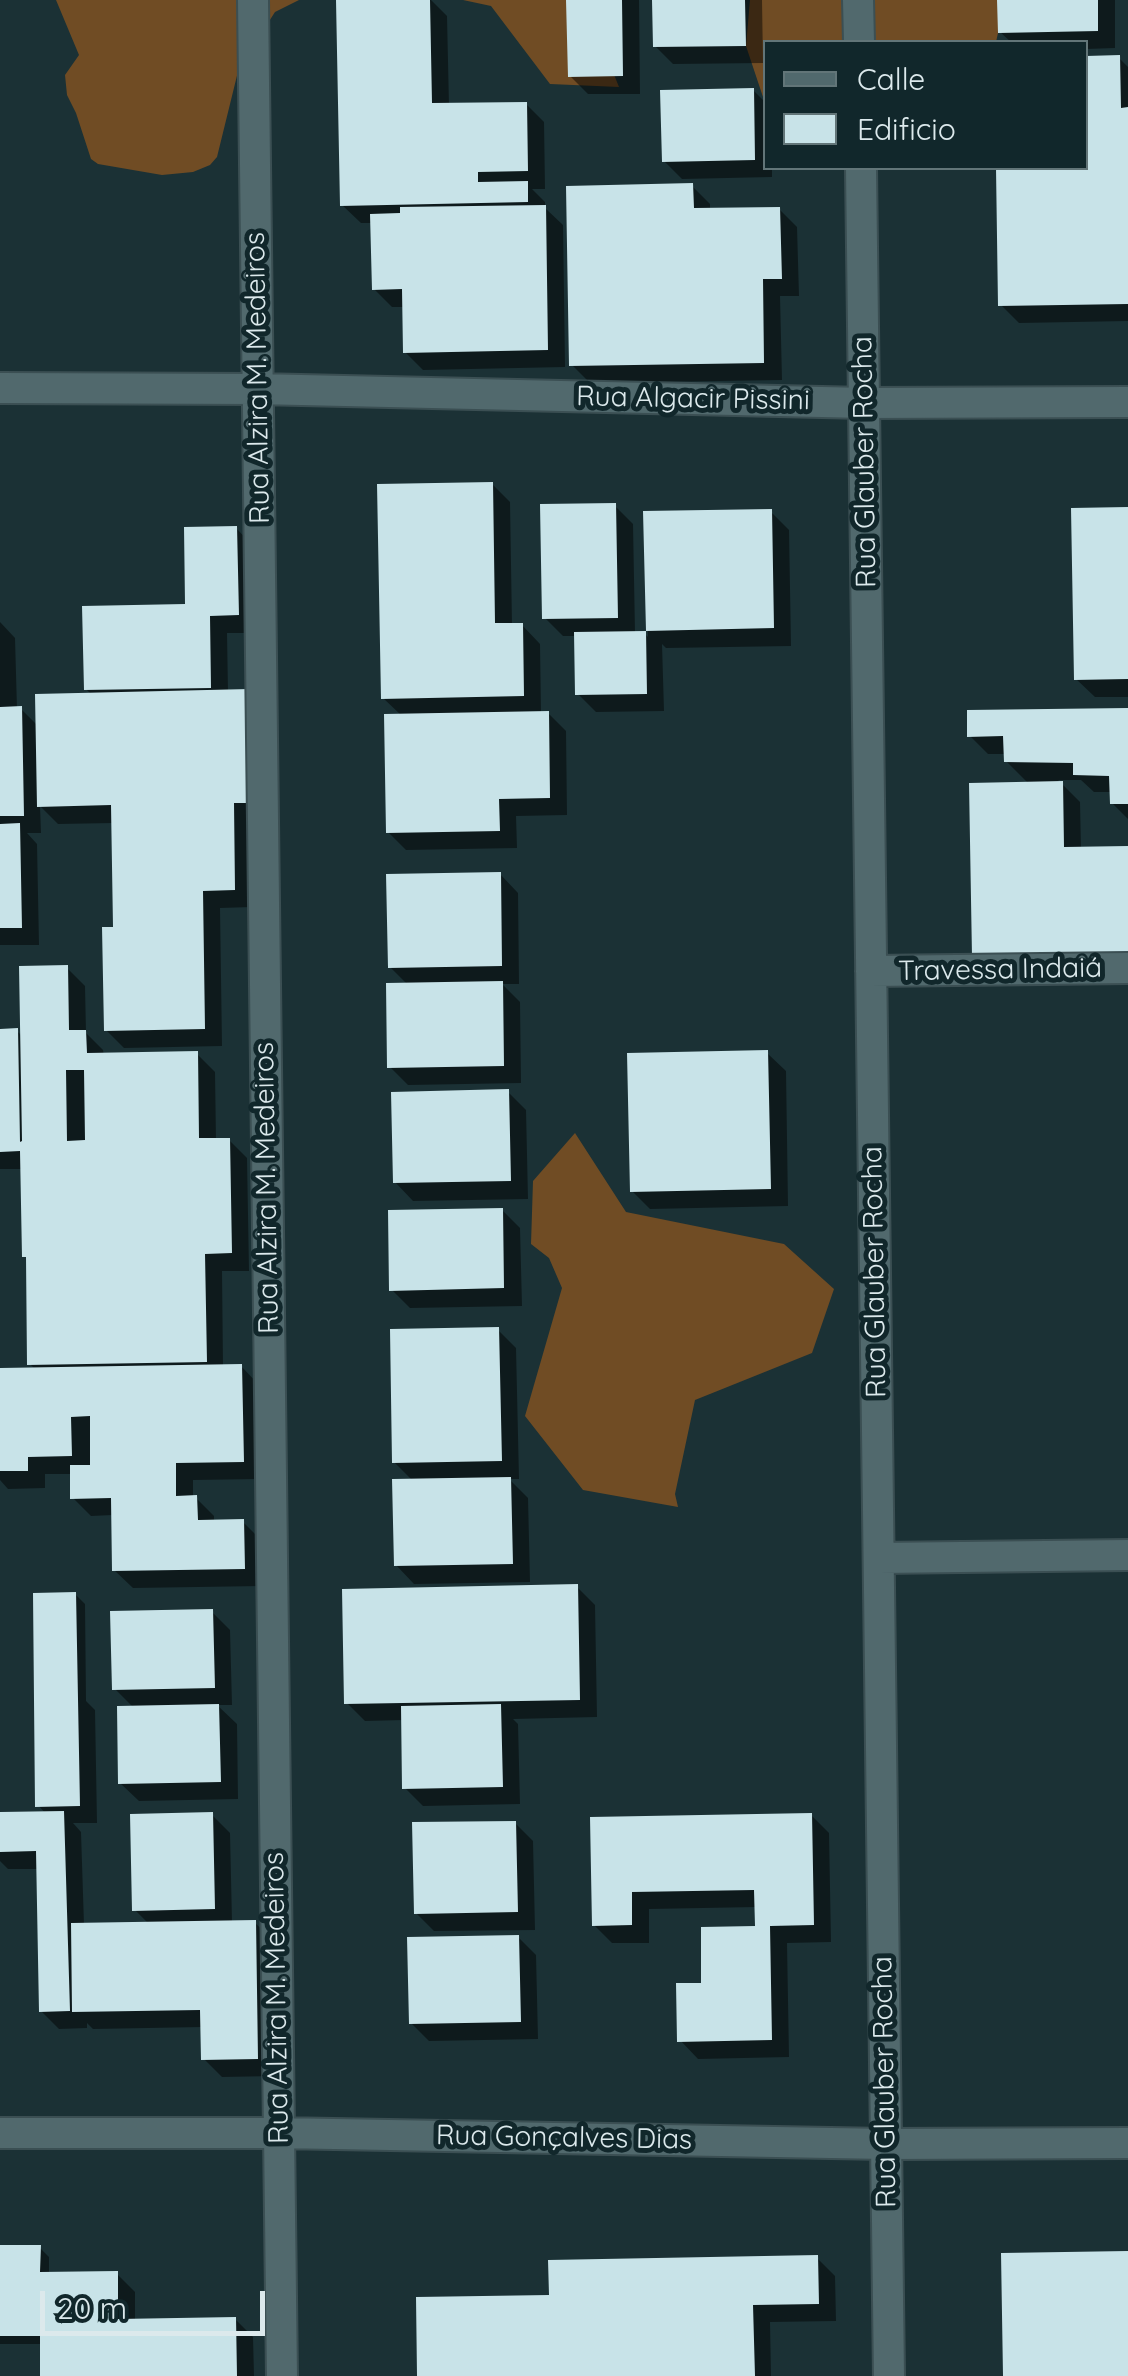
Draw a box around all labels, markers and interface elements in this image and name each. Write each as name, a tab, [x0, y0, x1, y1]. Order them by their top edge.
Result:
legend	[763, 40, 1088, 170]
text: Calle	[857, 60, 925, 98]
text: Edificio	[857, 110, 956, 148]
street label: Rua Alzira M. Medeiros	[239, 232, 277, 524]
street label: Rua Glauber Rocha	[846, 336, 884, 588]
street label: Rua Algacir Pissini	[576, 380, 810, 418]
street label: Travessa Indaiá	[898, 951, 1102, 989]
street label: Rua Alzira M. Medeiros	[248, 1042, 286, 1334]
street label: Rua Glauber Rocha	[856, 1146, 894, 1398]
street label: Rua Alzira M. Medeiros	[258, 1852, 296, 2144]
street label: Rua Glauber Rocha	[866, 1956, 904, 2208]
street label: Rua Gonçalves Dias	[436, 2119, 692, 2157]
scale bar	[45, 2271, 270, 2333]
text: 20 m	[57, 2289, 127, 2327]

